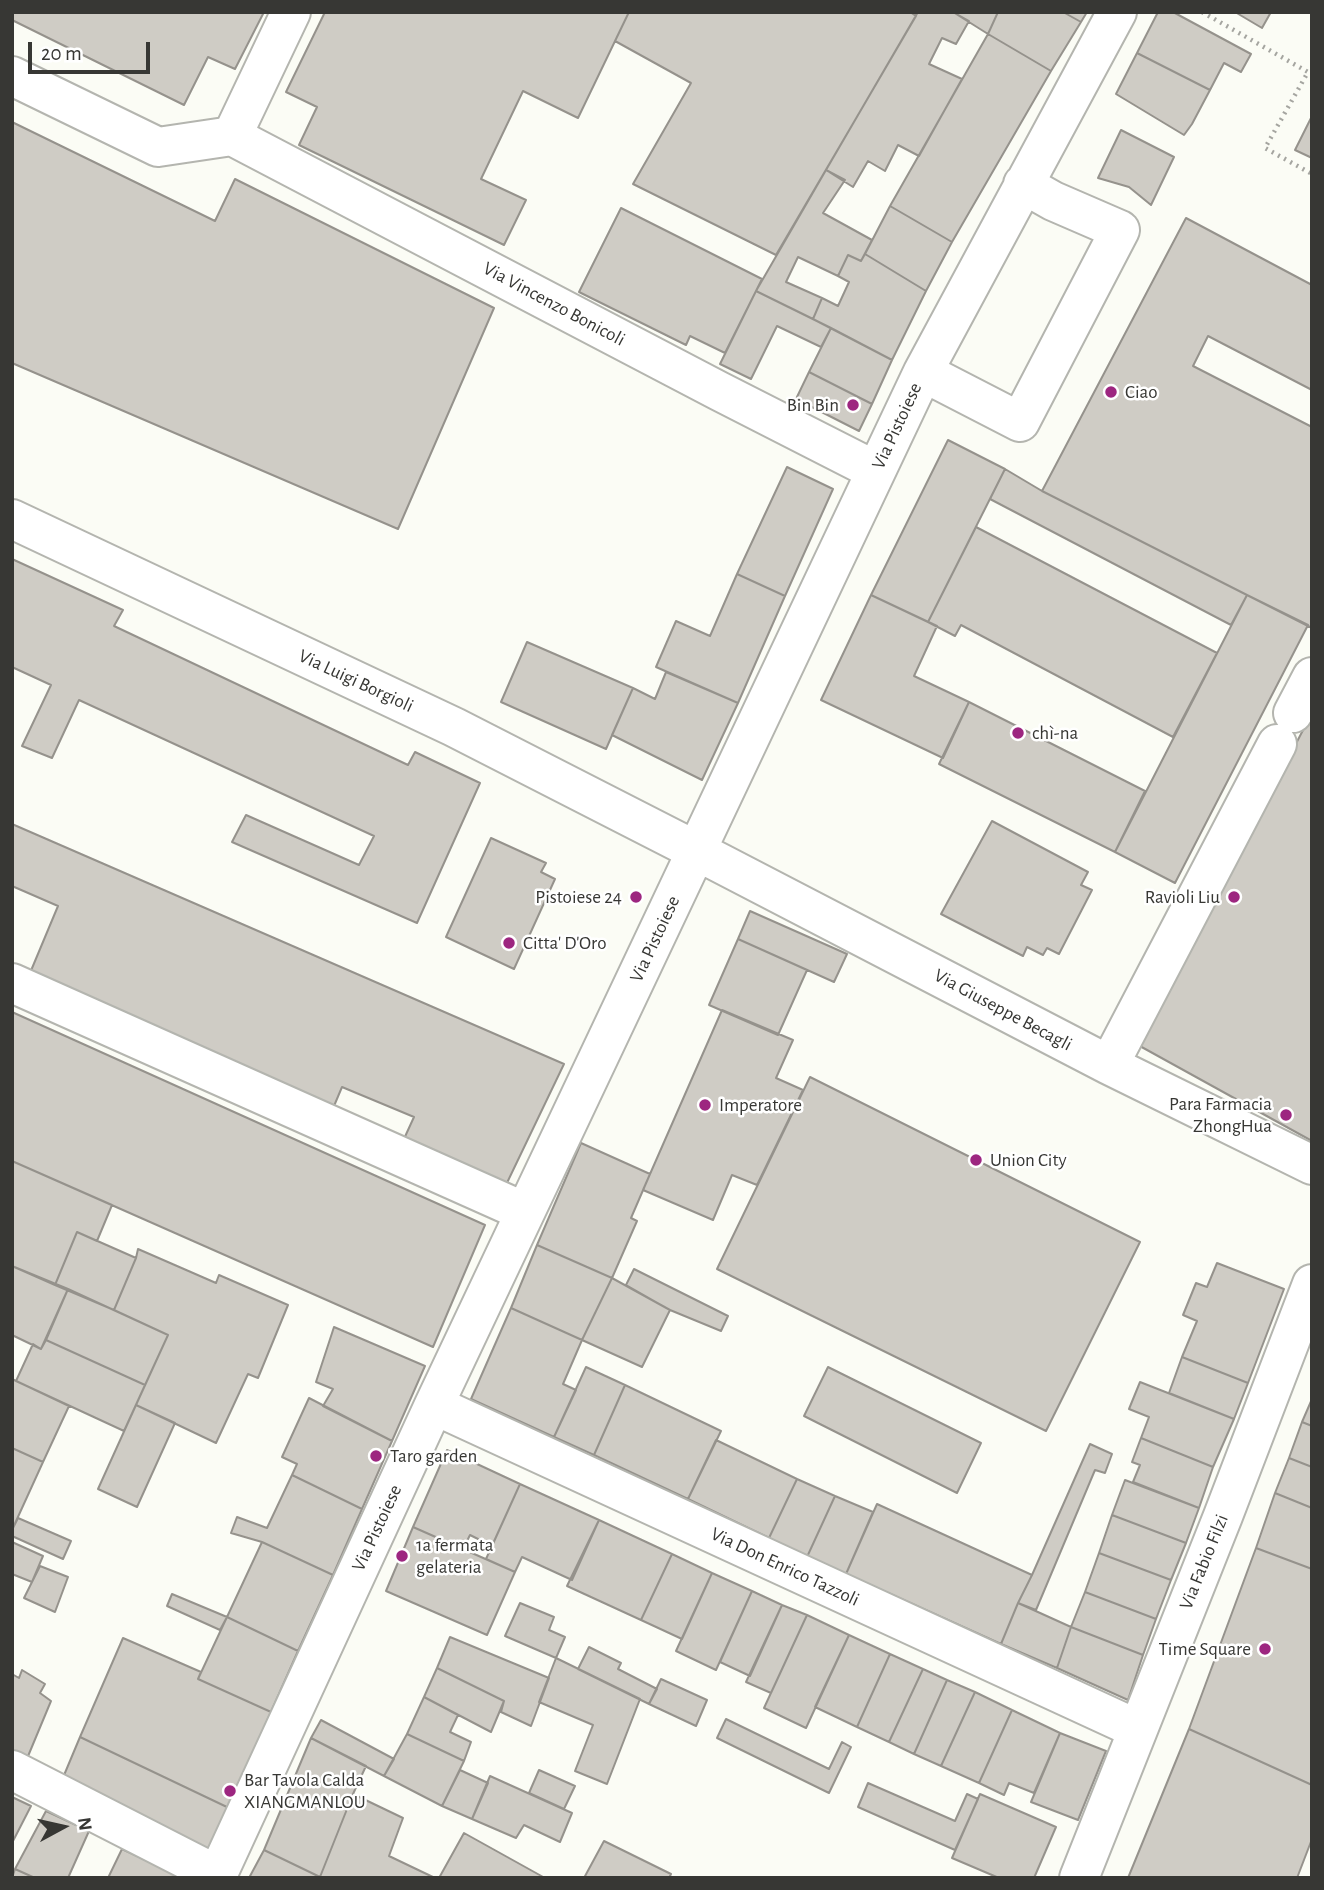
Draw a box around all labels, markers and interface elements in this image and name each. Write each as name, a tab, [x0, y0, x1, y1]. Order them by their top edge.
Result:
scale bar	[32, 28, 154, 72]
text: 20 m	[41, 43, 82, 64]
street label: Via Vincenzo Bonicoli	[479, 257, 629, 351]
street label: Via Pistoiese	[867, 379, 927, 473]
place label: Ciao	[1125, 381, 1158, 403]
marker: Ciao	[1103, 384, 1119, 400]
place label: Bin Bin	[787, 394, 839, 416]
marker: Bin Bin	[845, 397, 861, 413]
street label: Via Luigi Borgioli	[295, 644, 417, 718]
place label: chì-na	[1032, 722, 1078, 744]
marker: chì-na	[1010, 725, 1026, 741]
place label: Pistoiese 24	[535, 886, 622, 908]
place label: Ravioli Liu	[1145, 886, 1220, 908]
marker: Pistoiese 24	[628, 889, 644, 905]
marker: Ravioli Liu	[1226, 889, 1242, 905]
street label: Via Pistoiese	[625, 892, 685, 986]
place label: Citta' D'Oro	[523, 932, 607, 954]
marker: Citta' D'Oro	[501, 935, 517, 951]
street label: Via Giuseppe Becagli	[930, 964, 1076, 1056]
place label: Para Farmacia ZhongHua	[1169, 1093, 1272, 1137]
place label: Imperatore	[719, 1094, 802, 1116]
marker: Imperatore	[697, 1097, 713, 1113]
marker: Para Farmacia ZhongHua	[1278, 1107, 1294, 1123]
place label: Union City	[990, 1149, 1067, 1171]
marker: Union City	[968, 1152, 984, 1168]
place label: Taro garden	[390, 1445, 477, 1467]
marker: Taro garden	[368, 1448, 384, 1464]
street label: Via Pistoiese	[347, 1481, 407, 1575]
street label: Via Fabio Filzi	[1175, 1511, 1233, 1613]
street label: Via Don Enrico Tazzoli	[707, 1523, 863, 1611]
place label: 1a fermata gelateria	[416, 1534, 494, 1578]
marker: 1a fermata gelateria	[394, 1548, 410, 1564]
place label: Time Square	[1159, 1638, 1251, 1660]
marker: Time Square	[1257, 1641, 1273, 1657]
place label: Bar Tavola Calda XIANGMANLOU	[244, 1769, 366, 1813]
marker: Bar Tavola Calda XIANGMANLOU	[222, 1783, 238, 1799]
north arrow	[28, 1792, 98, 1862]
text: N	[74, 1816, 95, 1832]

